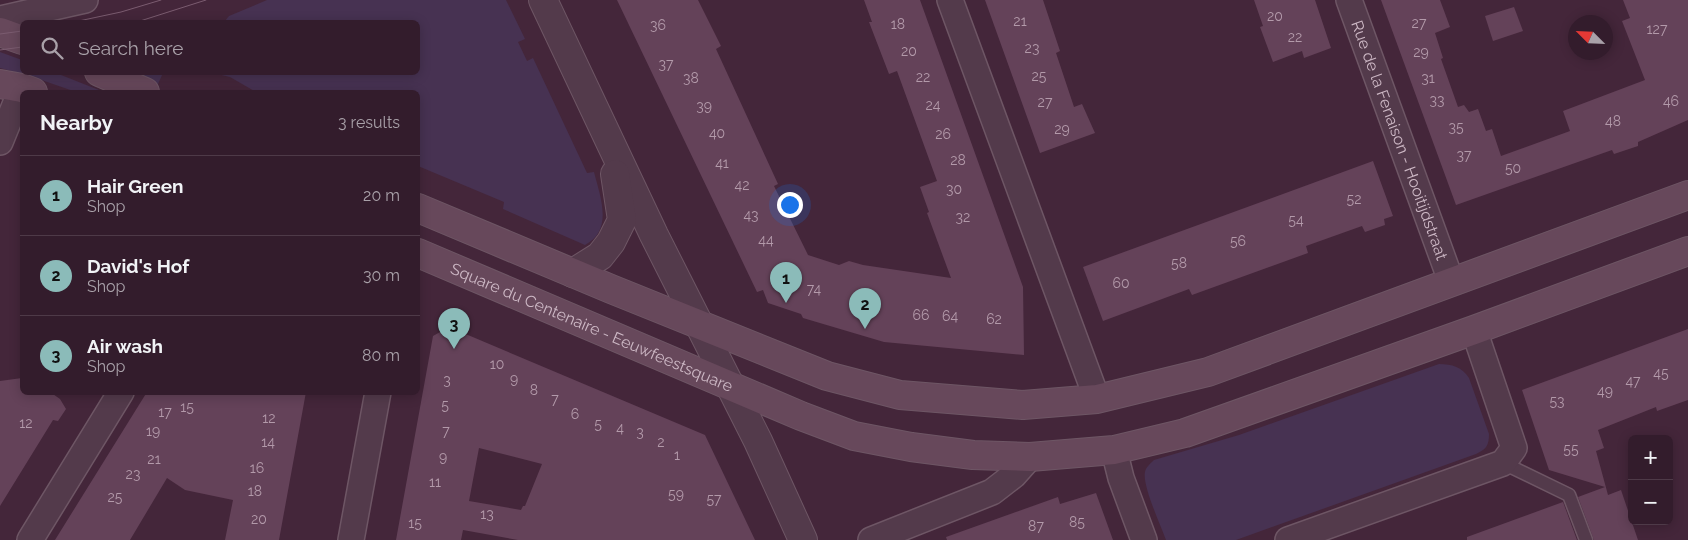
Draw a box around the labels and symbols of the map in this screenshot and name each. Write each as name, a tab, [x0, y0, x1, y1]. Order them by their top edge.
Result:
house number: 20	[1267, 8, 1283, 24]
house number: 21	[1013, 13, 1027, 29]
house number: 27	[1412, 15, 1427, 31]
north arrow	[1568, 15, 1613, 60]
house number: 18	[891, 16, 905, 32]
house number: 36	[650, 17, 666, 33]
street label: Rue de la Fenaison - Hooitijdstraat	[1347, 18, 1452, 263]
house number: 127	[1647, 21, 1668, 37]
house number: 22	[1288, 29, 1302, 45]
house number: 23	[1025, 40, 1039, 56]
house number: 20	[901, 43, 917, 59]
house number: 29	[1413, 44, 1429, 60]
house number: 37	[659, 56, 674, 72]
house number: 25	[1032, 68, 1047, 84]
house number: 22	[916, 69, 930, 85]
house number: 38	[683, 70, 699, 86]
house number: 31	[1421, 70, 1435, 86]
house number: 33	[1430, 92, 1444, 108]
house number: 46	[1663, 93, 1679, 109]
house number: 27	[1038, 94, 1053, 110]
house number: 24	[926, 97, 941, 113]
house number: 39	[696, 98, 712, 114]
house number: 48	[1605, 113, 1621, 129]
house number: 35	[1448, 119, 1464, 135]
house number: 29	[1054, 121, 1070, 137]
house number: 40	[709, 125, 725, 141]
house number: 26	[935, 126, 951, 142]
house number: 37	[1457, 147, 1472, 163]
house number: 28	[950, 152, 966, 168]
house number: 41	[715, 155, 729, 171]
house number: 50	[1505, 160, 1521, 176]
house number: 42	[735, 177, 749, 193]
house number: 30	[946, 181, 962, 197]
house number: 52	[1347, 191, 1361, 207]
your location	[777, 192, 803, 218]
house number: 43	[743, 207, 759, 223]
house number: 32	[956, 209, 970, 225]
house number: 54	[1288, 212, 1304, 228]
house number: 44	[758, 232, 774, 248]
house number: 56	[1230, 233, 1246, 249]
house number: 58	[1171, 255, 1187, 271]
street label: Square du Centenaire - Eeuwfeestsquare	[448, 259, 736, 396]
pin: 1	[770, 262, 802, 303]
house number: 60	[1112, 275, 1130, 291]
house number: 74	[807, 281, 822, 297]
pin: 2	[849, 288, 881, 329]
house number: 66	[913, 307, 929, 323]
pin: 3	[438, 308, 470, 349]
house number: 64	[942, 308, 958, 324]
house number: 62	[986, 311, 1002, 327]
house number: 10	[490, 356, 504, 372]
house number: 45	[1653, 365, 1669, 381]
house number: 9	[510, 371, 518, 387]
house number: 3	[443, 372, 451, 388]
house number: 47	[1625, 373, 1641, 389]
house number: 8	[530, 382, 538, 398]
house number: 49	[1597, 383, 1613, 399]
house number: 7	[551, 391, 559, 407]
house number: 53	[1549, 393, 1565, 409]
house number: 5	[441, 397, 449, 413]
house number: 15	[180, 399, 194, 415]
house number: 17	[158, 404, 172, 420]
house number: 6	[571, 406, 579, 422]
house number: 12	[262, 410, 276, 426]
house number: 12	[19, 415, 33, 431]
house number: 5	[594, 416, 602, 432]
house number: 4	[616, 420, 624, 436]
house number: 19	[146, 423, 160, 439]
house number: 7	[442, 423, 450, 439]
house number: 3	[636, 424, 644, 440]
house number: 14	[261, 434, 275, 450]
house number: 2	[657, 434, 665, 450]
house number: 55	[1563, 441, 1579, 457]
house number: 1	[674, 447, 680, 463]
house number: 9	[439, 449, 447, 465]
house number: 21	[147, 451, 161, 467]
house number: 16	[250, 460, 264, 476]
house number: 23	[126, 466, 140, 482]
house number: 11	[429, 474, 441, 490]
house number: 18	[248, 483, 262, 499]
house number: 59	[668, 486, 684, 502]
house number: 25	[108, 489, 123, 505]
house number: 57	[706, 491, 722, 507]
house number: 13	[480, 506, 494, 522]
house number: 20	[251, 511, 267, 527]
house number: 85	[1069, 514, 1085, 530]
house number: 15	[408, 515, 422, 531]
house number: 87	[1028, 518, 1044, 534]

